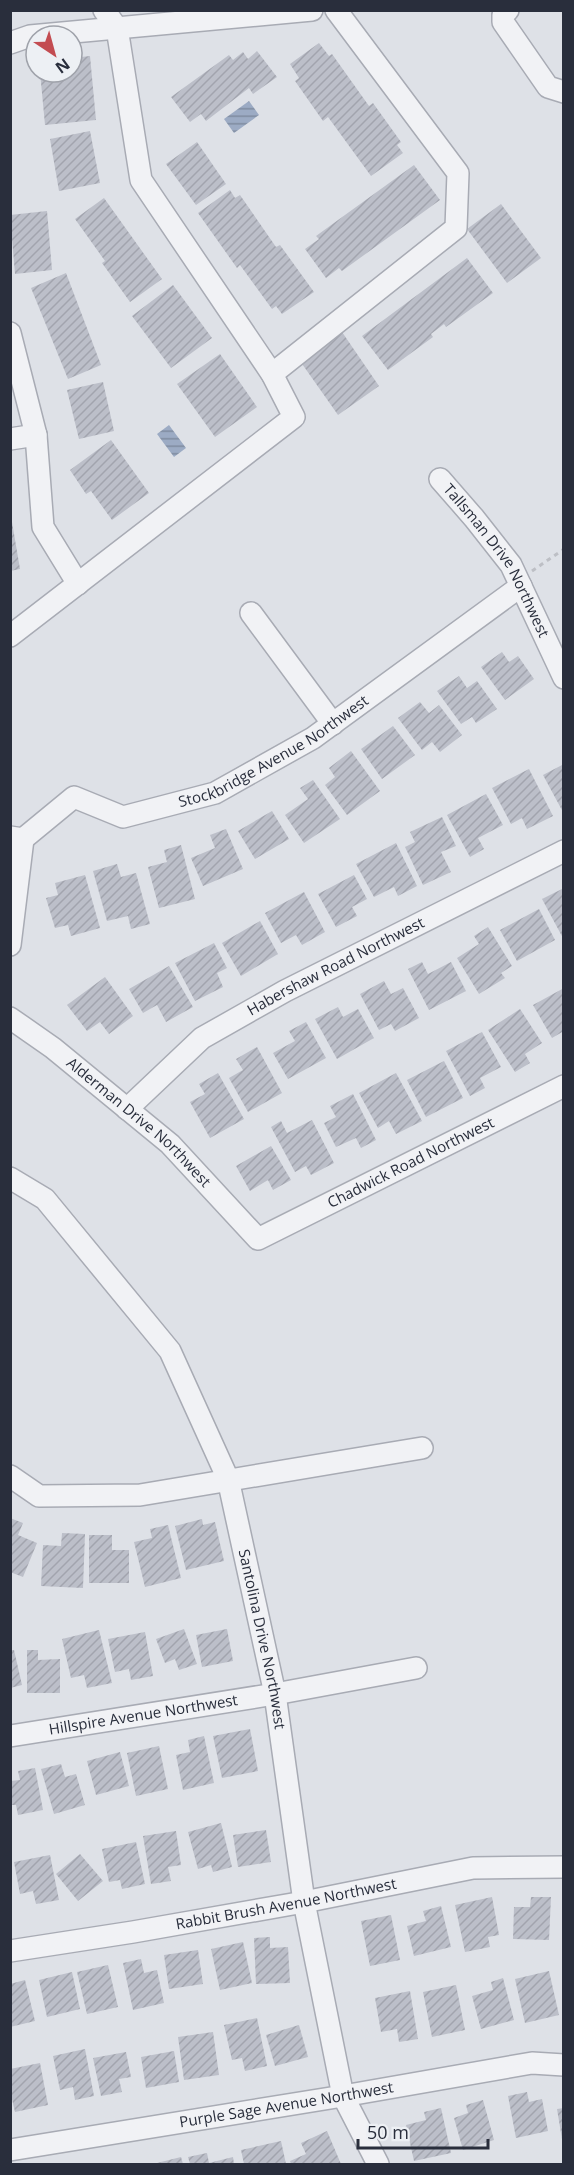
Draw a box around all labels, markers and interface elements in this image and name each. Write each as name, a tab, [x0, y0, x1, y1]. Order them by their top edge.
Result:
north arrow	[24, 24, 84, 84]
text: N	[51, 53, 75, 79]
street label: Tallsman Drive Northwest	[439, 479, 554, 640]
street label: Stockbridge Avenue Northwest	[176, 690, 372, 811]
street label: Habershaw Road Northwest	[243, 912, 427, 1020]
street label: Alderman Drive Northwest	[63, 1052, 216, 1191]
street label: Chadwick Road Northwest	[324, 1112, 497, 1212]
street label: Santolina Drive Northwest	[235, 1547, 291, 1730]
street label: Hillspire Avenue Northwest	[47, 1689, 239, 1739]
street label: Rabbit Brush Avenue Northwest	[174, 1873, 398, 1933]
street label: Purple Sage Avenue Northwest	[178, 2076, 395, 2131]
scale bar	[358, 2112, 488, 2150]
text: 50 m	[367, 2120, 409, 2144]

